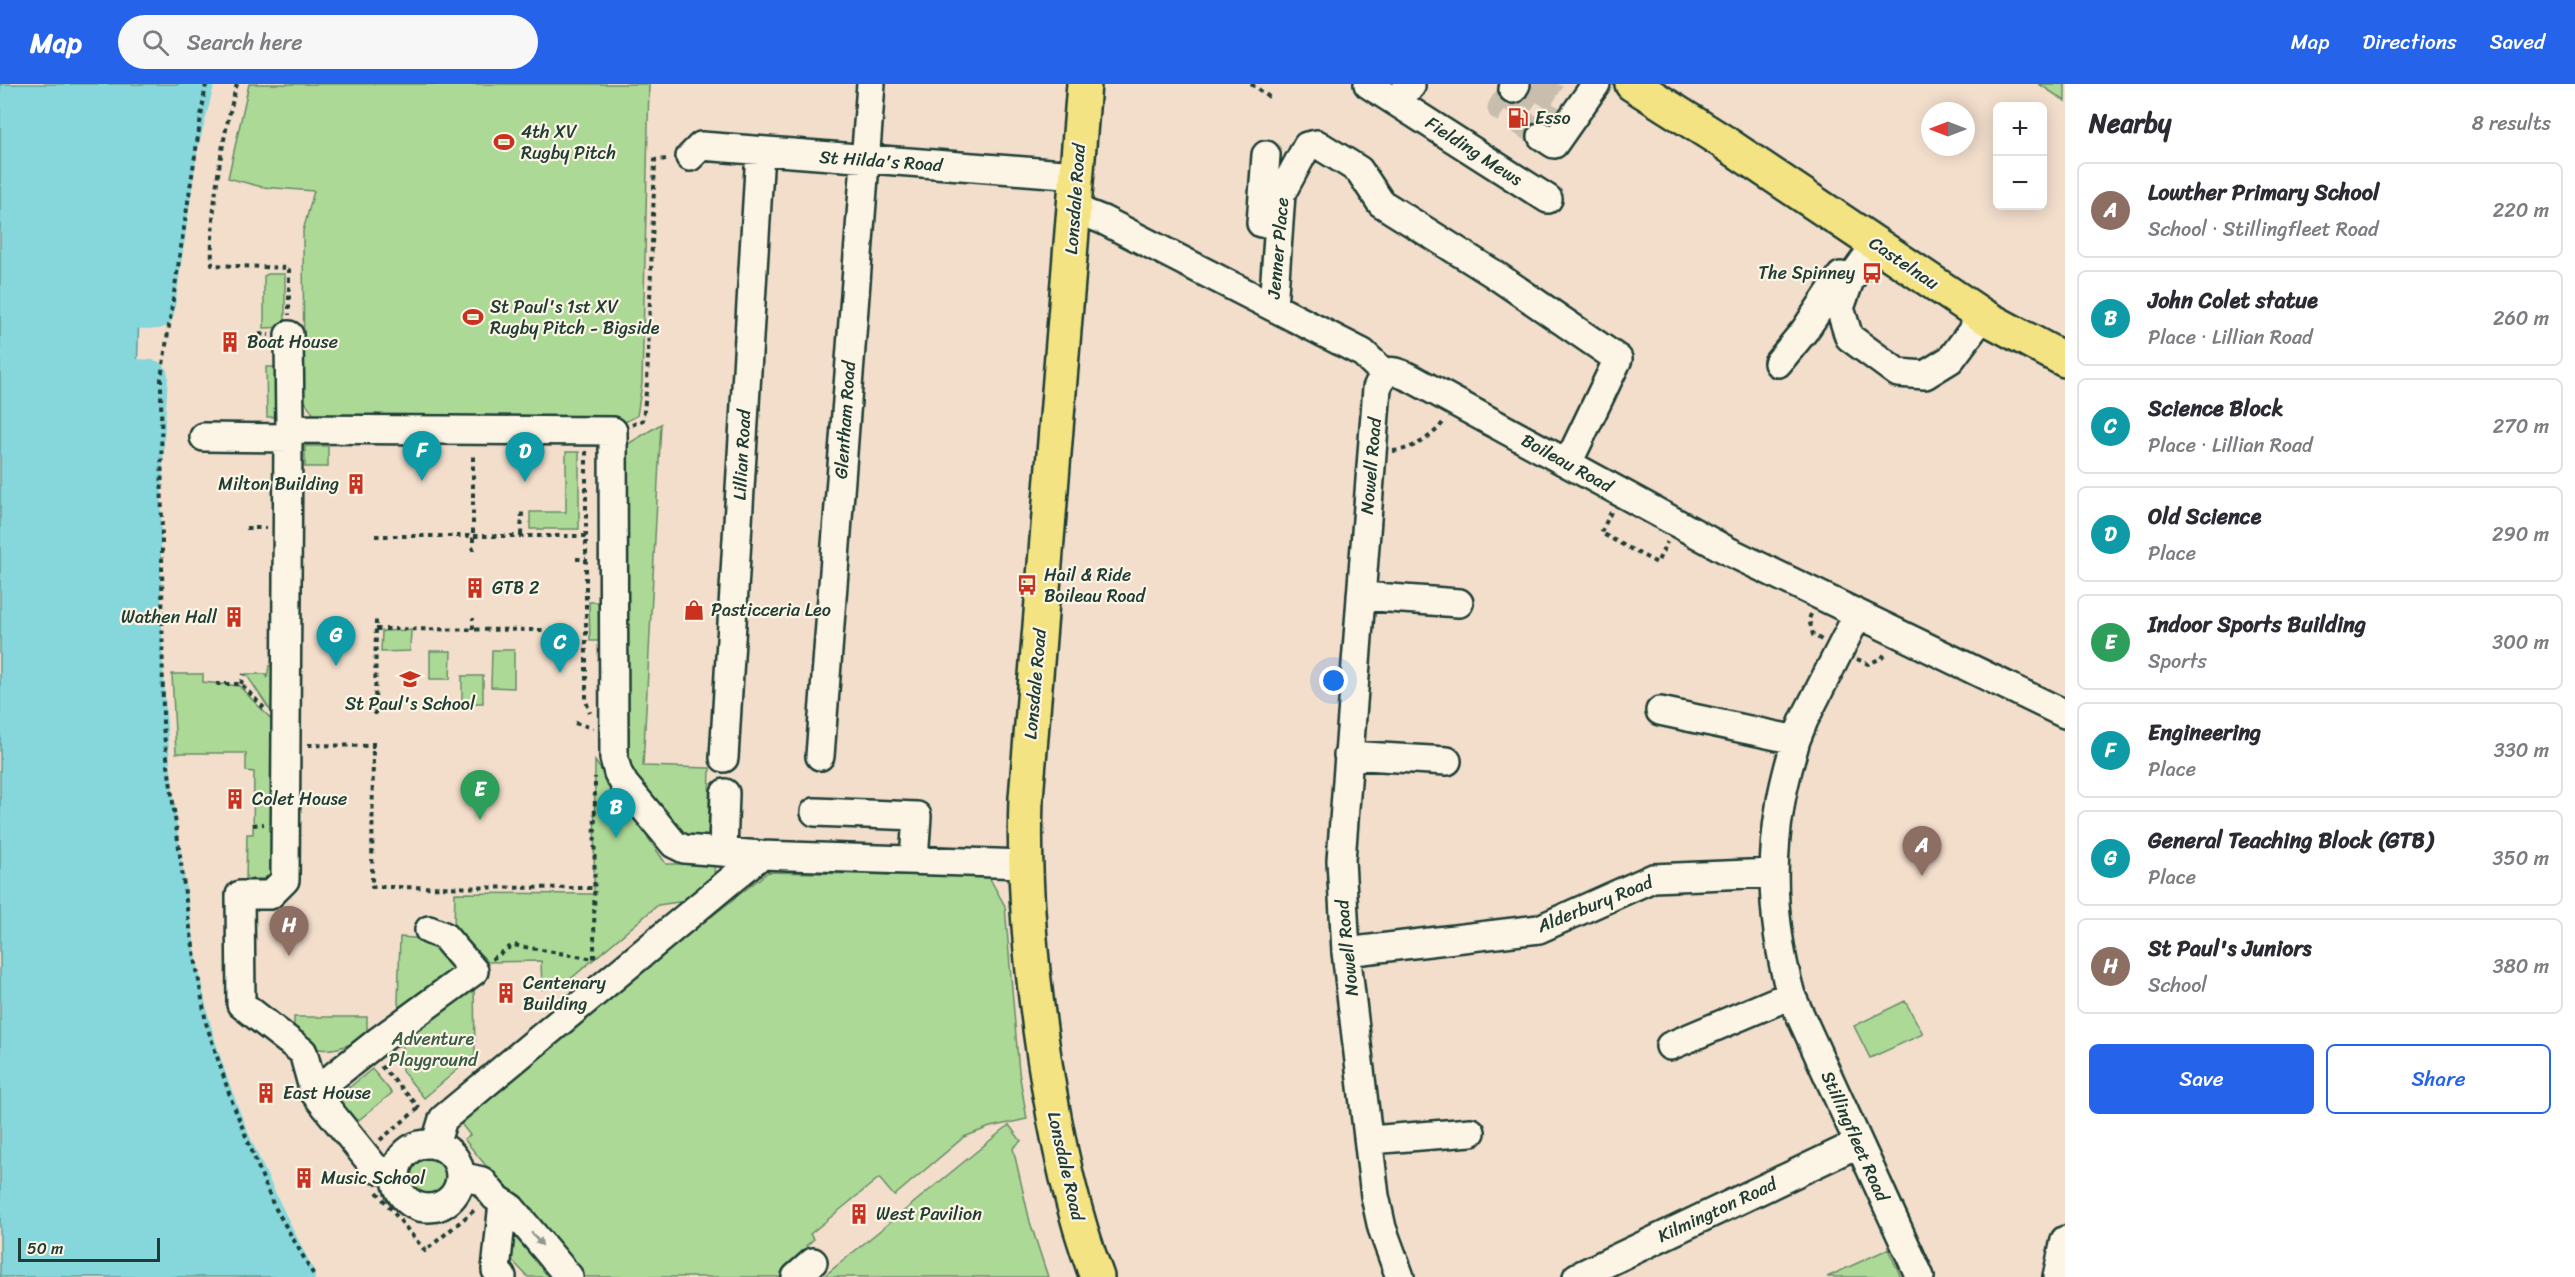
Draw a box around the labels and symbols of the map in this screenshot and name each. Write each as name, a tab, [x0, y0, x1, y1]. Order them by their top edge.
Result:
place label: Esso	[1535, 102, 1571, 134]
north arrow	[1921, 102, 1975, 156]
fuel station icon: Esso	[1506, 106, 1530, 130]
street label: Fielding Mews	[1419, 107, 1530, 195]
place label: 4th XV Rugby Pitch	[521, 116, 616, 169]
sports icon: 4th XV Rugby Pitch	[492, 130, 516, 154]
street label: St Hilda's Road	[818, 141, 945, 181]
street label: Lonsdale Road	[1055, 141, 1095, 256]
street label: Jenner Place	[1258, 196, 1298, 301]
street label: Castelnau	[1862, 228, 1946, 299]
place label: The Spinney	[1758, 257, 1856, 289]
bus stop icon: The Spinney	[1860, 261, 1884, 285]
place label: St Paul's 1st XV Rugby Pitch - Bigside	[490, 291, 660, 344]
sports icon: St Paul's 1st XV Rugby Pitch - Bigside	[461, 305, 485, 329]
place label: Boat House	[247, 326, 338, 358]
building icon: Boat House	[218, 330, 242, 354]
street label: Glentham Road	[825, 359, 865, 480]
street label: Lillian Road	[724, 407, 760, 501]
street label: Nowell Road	[1351, 415, 1391, 516]
street label: Boileau Road	[1515, 425, 1620, 502]
pin: F	[402, 432, 442, 481]
pin: D	[506, 432, 544, 482]
place label: Milton Building	[218, 468, 339, 500]
building icon: Milton Building	[344, 472, 368, 496]
place label: Hail & Ride Boileau Road	[1044, 559, 1147, 612]
place label: GTB 2	[492, 572, 539, 604]
bus stop icon: Hail & Ride Boileau Road	[1015, 573, 1039, 597]
building icon: GTB 2	[463, 576, 487, 600]
place label: Pasticceria Leo	[711, 594, 831, 626]
shop icon: Pasticceria Leo	[682, 598, 706, 622]
place label: Wathen Hall	[121, 601, 218, 633]
building icon: Wathen Hall	[222, 605, 246, 629]
pin: G	[316, 616, 356, 666]
pin: C	[540, 624, 580, 673]
street label: Lonsdale Road	[1014, 626, 1056, 741]
your location	[1319, 666, 1348, 695]
school or university icon: St Paul's School	[398, 667, 422, 691]
place label: St Paul's School	[345, 688, 476, 720]
pin: E	[460, 770, 500, 820]
place label: Colet House	[252, 783, 347, 815]
building icon: Colet House	[223, 787, 247, 811]
pin: B	[596, 788, 636, 838]
pin: A	[1902, 826, 1942, 876]
street label: Alderbury Road	[1531, 866, 1659, 942]
street label: Nowell Road	[1326, 897, 1368, 998]
pin: H	[270, 906, 308, 956]
place label: Centenary Building	[523, 967, 606, 1020]
building icon: Centenary Building	[494, 981, 518, 1005]
park label: Adventure Playground	[389, 1023, 479, 1076]
street label: Stillingfleet Road	[1812, 1065, 1899, 1208]
place label: East House	[283, 1077, 371, 1109]
building icon: East House	[254, 1081, 278, 1105]
street label: Lonsdale Road	[1038, 1108, 1094, 1225]
place label: Music School	[321, 1162, 426, 1194]
building icon: Music School	[292, 1166, 316, 1190]
street label: Kilmington Road	[1652, 1168, 1783, 1252]
place label: West Pavilion	[876, 1198, 982, 1230]
building icon: West Pavilion	[847, 1202, 871, 1226]
one-way arrow	[530, 1231, 543, 1246]
scale bar	[18, 1235, 160, 1262]

